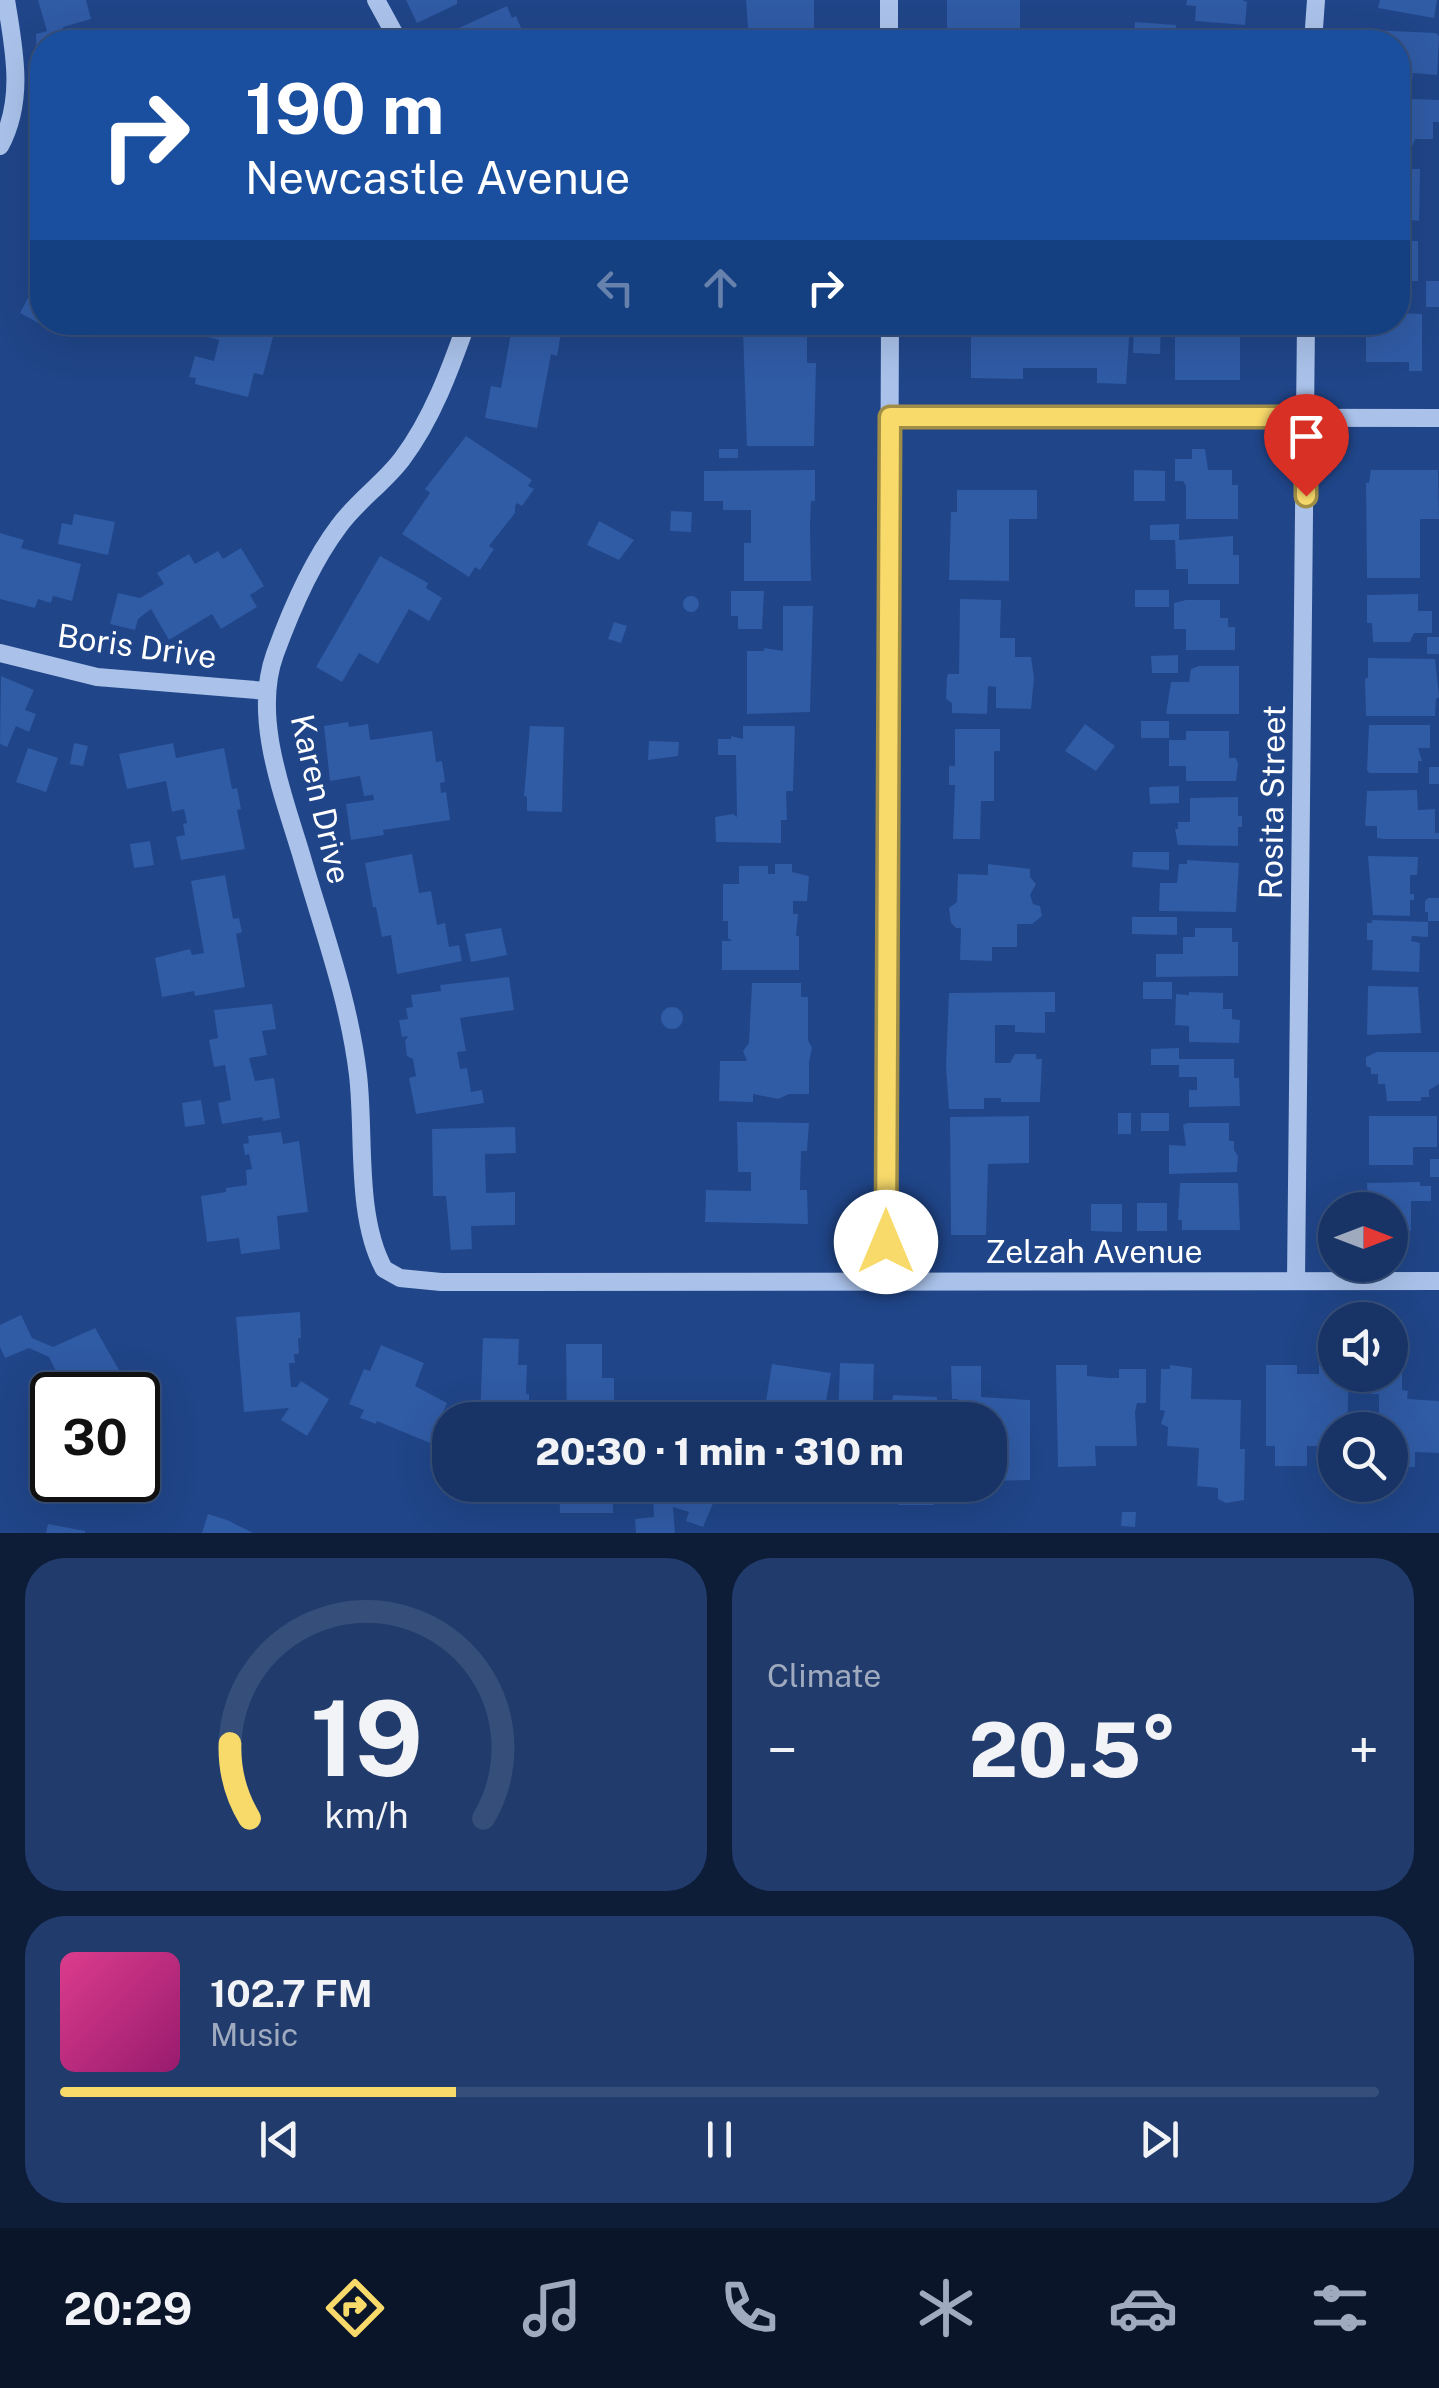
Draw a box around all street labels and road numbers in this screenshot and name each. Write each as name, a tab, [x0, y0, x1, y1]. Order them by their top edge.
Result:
street label: Boris Drive	[55, 617, 219, 675]
street label: Rosita Street	[1252, 704, 1292, 900]
street label: Karen Drive	[284, 711, 358, 887]
street label: Zelzah Avenue	[985, 1233, 1203, 1270]

